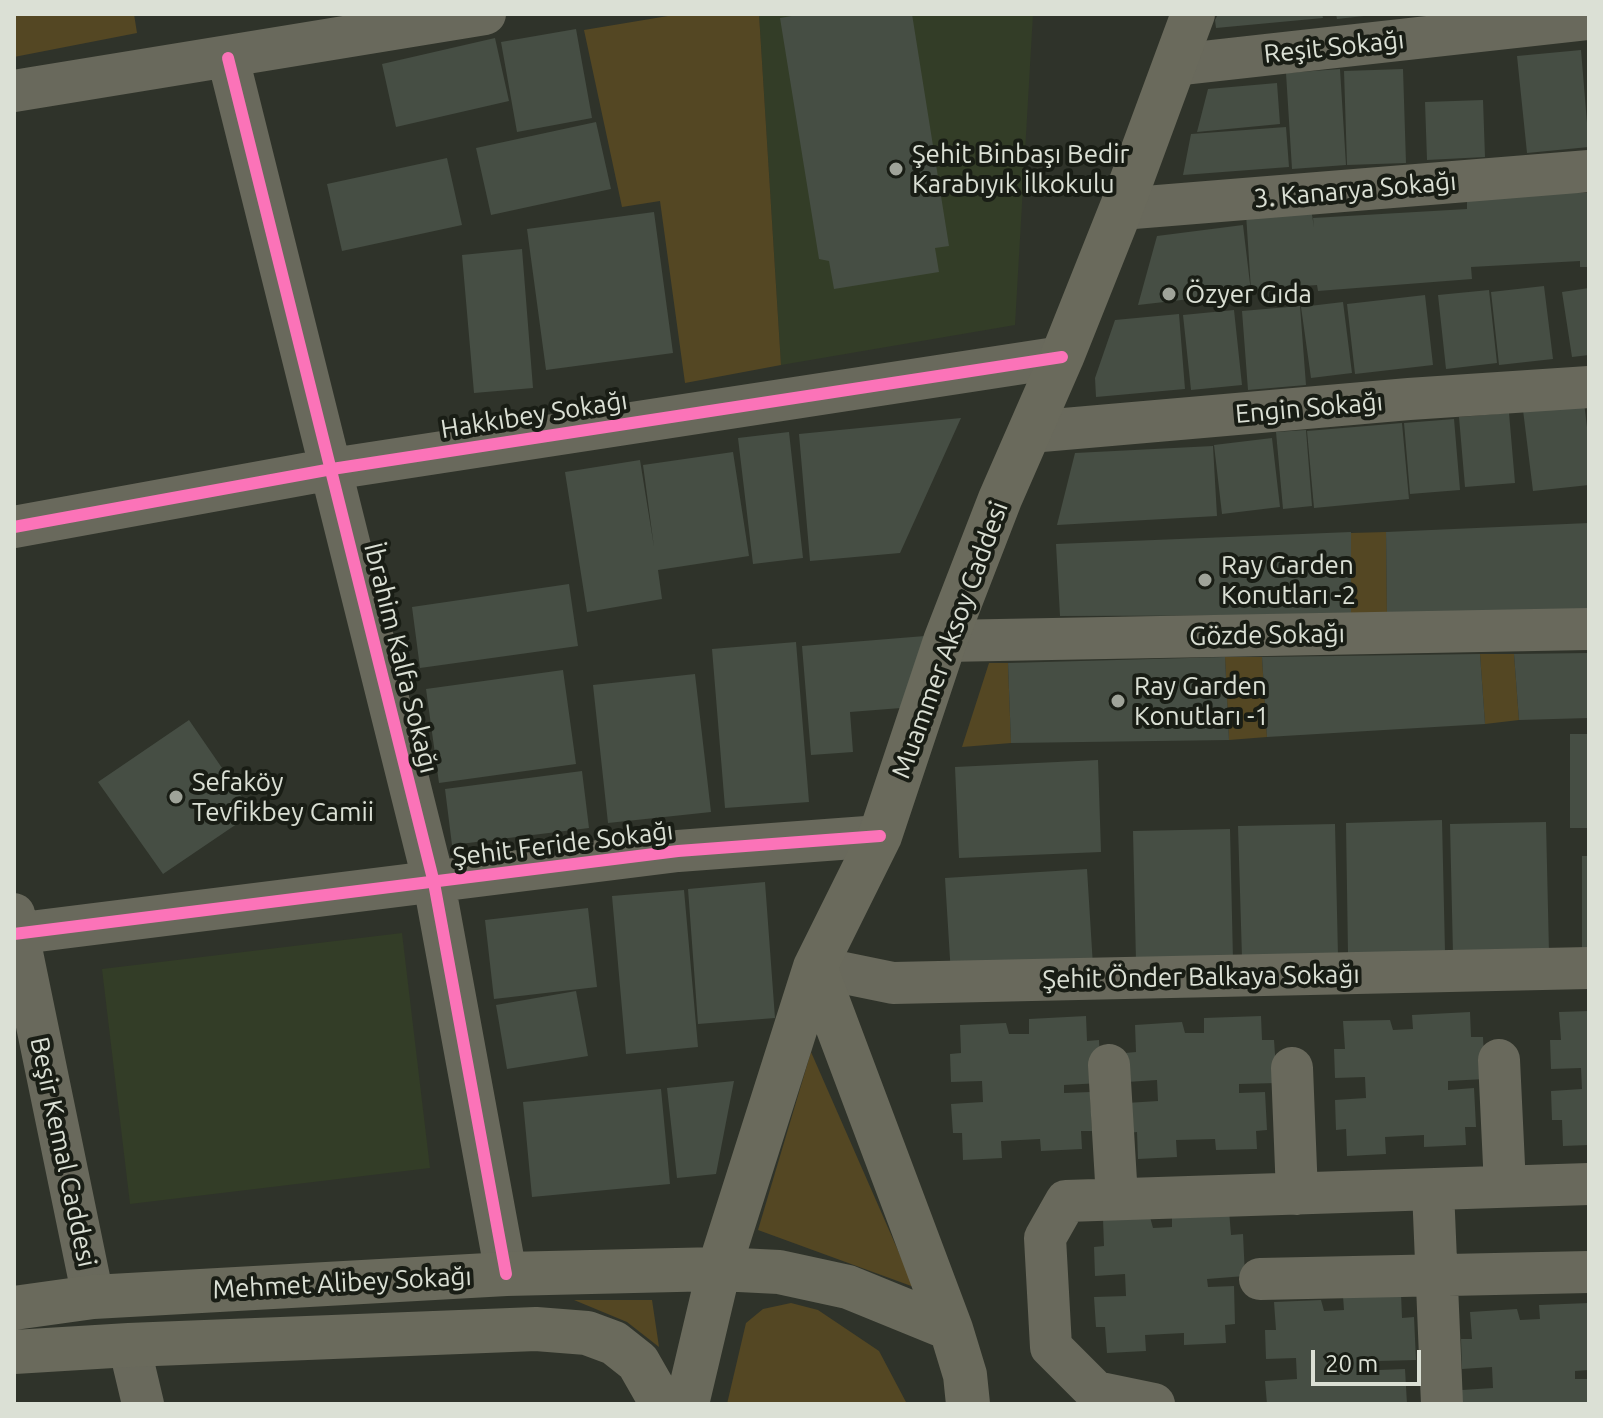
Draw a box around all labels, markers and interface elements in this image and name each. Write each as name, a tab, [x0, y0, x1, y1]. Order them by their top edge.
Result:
street label: Reşit Sokağı	[1262, 24, 1406, 70]
place label: Şehit Binbaşı Bedir Karabıyık İlkokulu	[912, 138, 1129, 200]
marker: Şehit Binbaşı Bedir Karabıyık İlkokulu	[887, 160, 905, 178]
street label: 3. Kanarya Sokağı	[1252, 166, 1458, 214]
place label: Özyer Gıda	[1185, 278, 1312, 310]
marker: Özyer Gıda	[1160, 285, 1178, 303]
street label: Hakkıbey Sokağı	[438, 385, 630, 445]
street label: Engin Sokağı	[1234, 386, 1384, 430]
street label: Muammer Aksoy Caddesi	[885, 497, 1015, 783]
street label: İbrahim Kalfa Sokağı	[357, 540, 445, 776]
place label: Ray Garden Konutları -2	[1221, 549, 1356, 610]
marker: Ray Garden Konutları -2	[1196, 571, 1214, 589]
street label: Gözde Sokağı	[1189, 618, 1345, 652]
place label: Ray Garden Konutları -1	[1134, 670, 1269, 732]
marker: Ray Garden Konutları -1	[1109, 692, 1127, 710]
place label: Sefaköy Tevfikbey Camii	[192, 766, 374, 828]
marker: Sefaköy Tevfikbey Camii	[167, 788, 185, 806]
street label: Şehit Feride Sokağı	[451, 815, 675, 873]
street label: Şehit Önder Balkaya Sokağı	[1042, 959, 1360, 995]
street label: Beşir Kemal Caddesi	[23, 1034, 103, 1270]
street label: Mehmet Alibey Sokağı	[212, 1261, 472, 1305]
scale bar	[1315, 1334, 1425, 1384]
text: 20 m	[1325, 1350, 1378, 1377]

